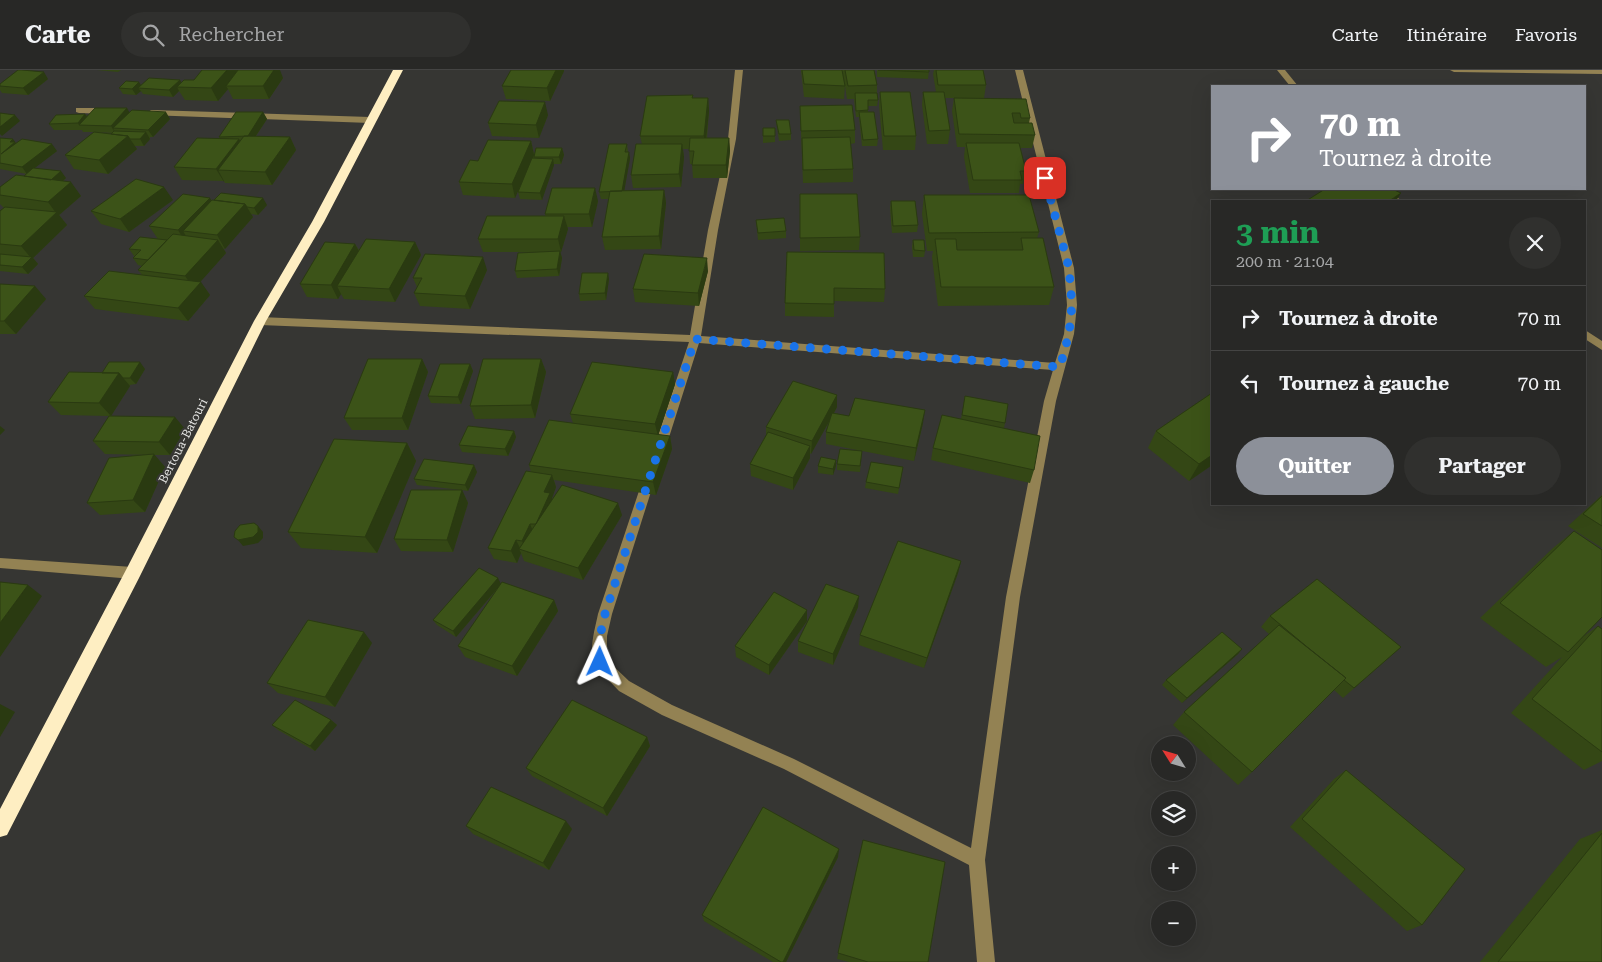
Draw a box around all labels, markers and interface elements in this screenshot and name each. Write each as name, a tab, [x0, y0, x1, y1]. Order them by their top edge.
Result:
search box	[121, 12, 471, 57]
text: Carte	[25, 21, 91, 49]
icon: search	[139, 21, 167, 49]
text: Rechercher	[179, 23, 284, 46]
text: Carte	[1332, 24, 1378, 45]
text: Itinéraire	[1406, 24, 1487, 45]
text: Favoris	[1515, 24, 1577, 45]
text: 70 m	[1319, 104, 1401, 145]
icon: right	[1236, 105, 1301, 170]
text: Tournez à droite	[1319, 146, 1492, 171]
pin	[1024, 157, 1066, 199]
icon: arrive	[1031, 164, 1059, 192]
text: 3 min	[1236, 215, 1319, 250]
button: close	[1509, 217, 1561, 269]
text: 200 m · 21:04	[1236, 252, 1334, 271]
icon: right	[1236, 304, 1264, 332]
text: Tournez à droite	[1279, 307, 1438, 330]
text: 70 m	[1518, 307, 1561, 330]
icon: left	[1236, 369, 1264, 397]
text: Tournez à gauche	[1279, 372, 1449, 395]
text: 70 m	[1518, 372, 1561, 395]
street label: Bertoua-Batouri	[156, 396, 210, 486]
button: Quitter	[1236, 437, 1394, 495]
button: Partager	[1404, 437, 1561, 495]
position arrow	[573, 635, 625, 687]
north arrow	[1151, 736, 1196, 781]
map controls	[1151, 736, 1196, 946]
button: layers	[1151, 791, 1196, 836]
button: +	[1151, 846, 1196, 891]
button: −	[1151, 901, 1196, 946]

